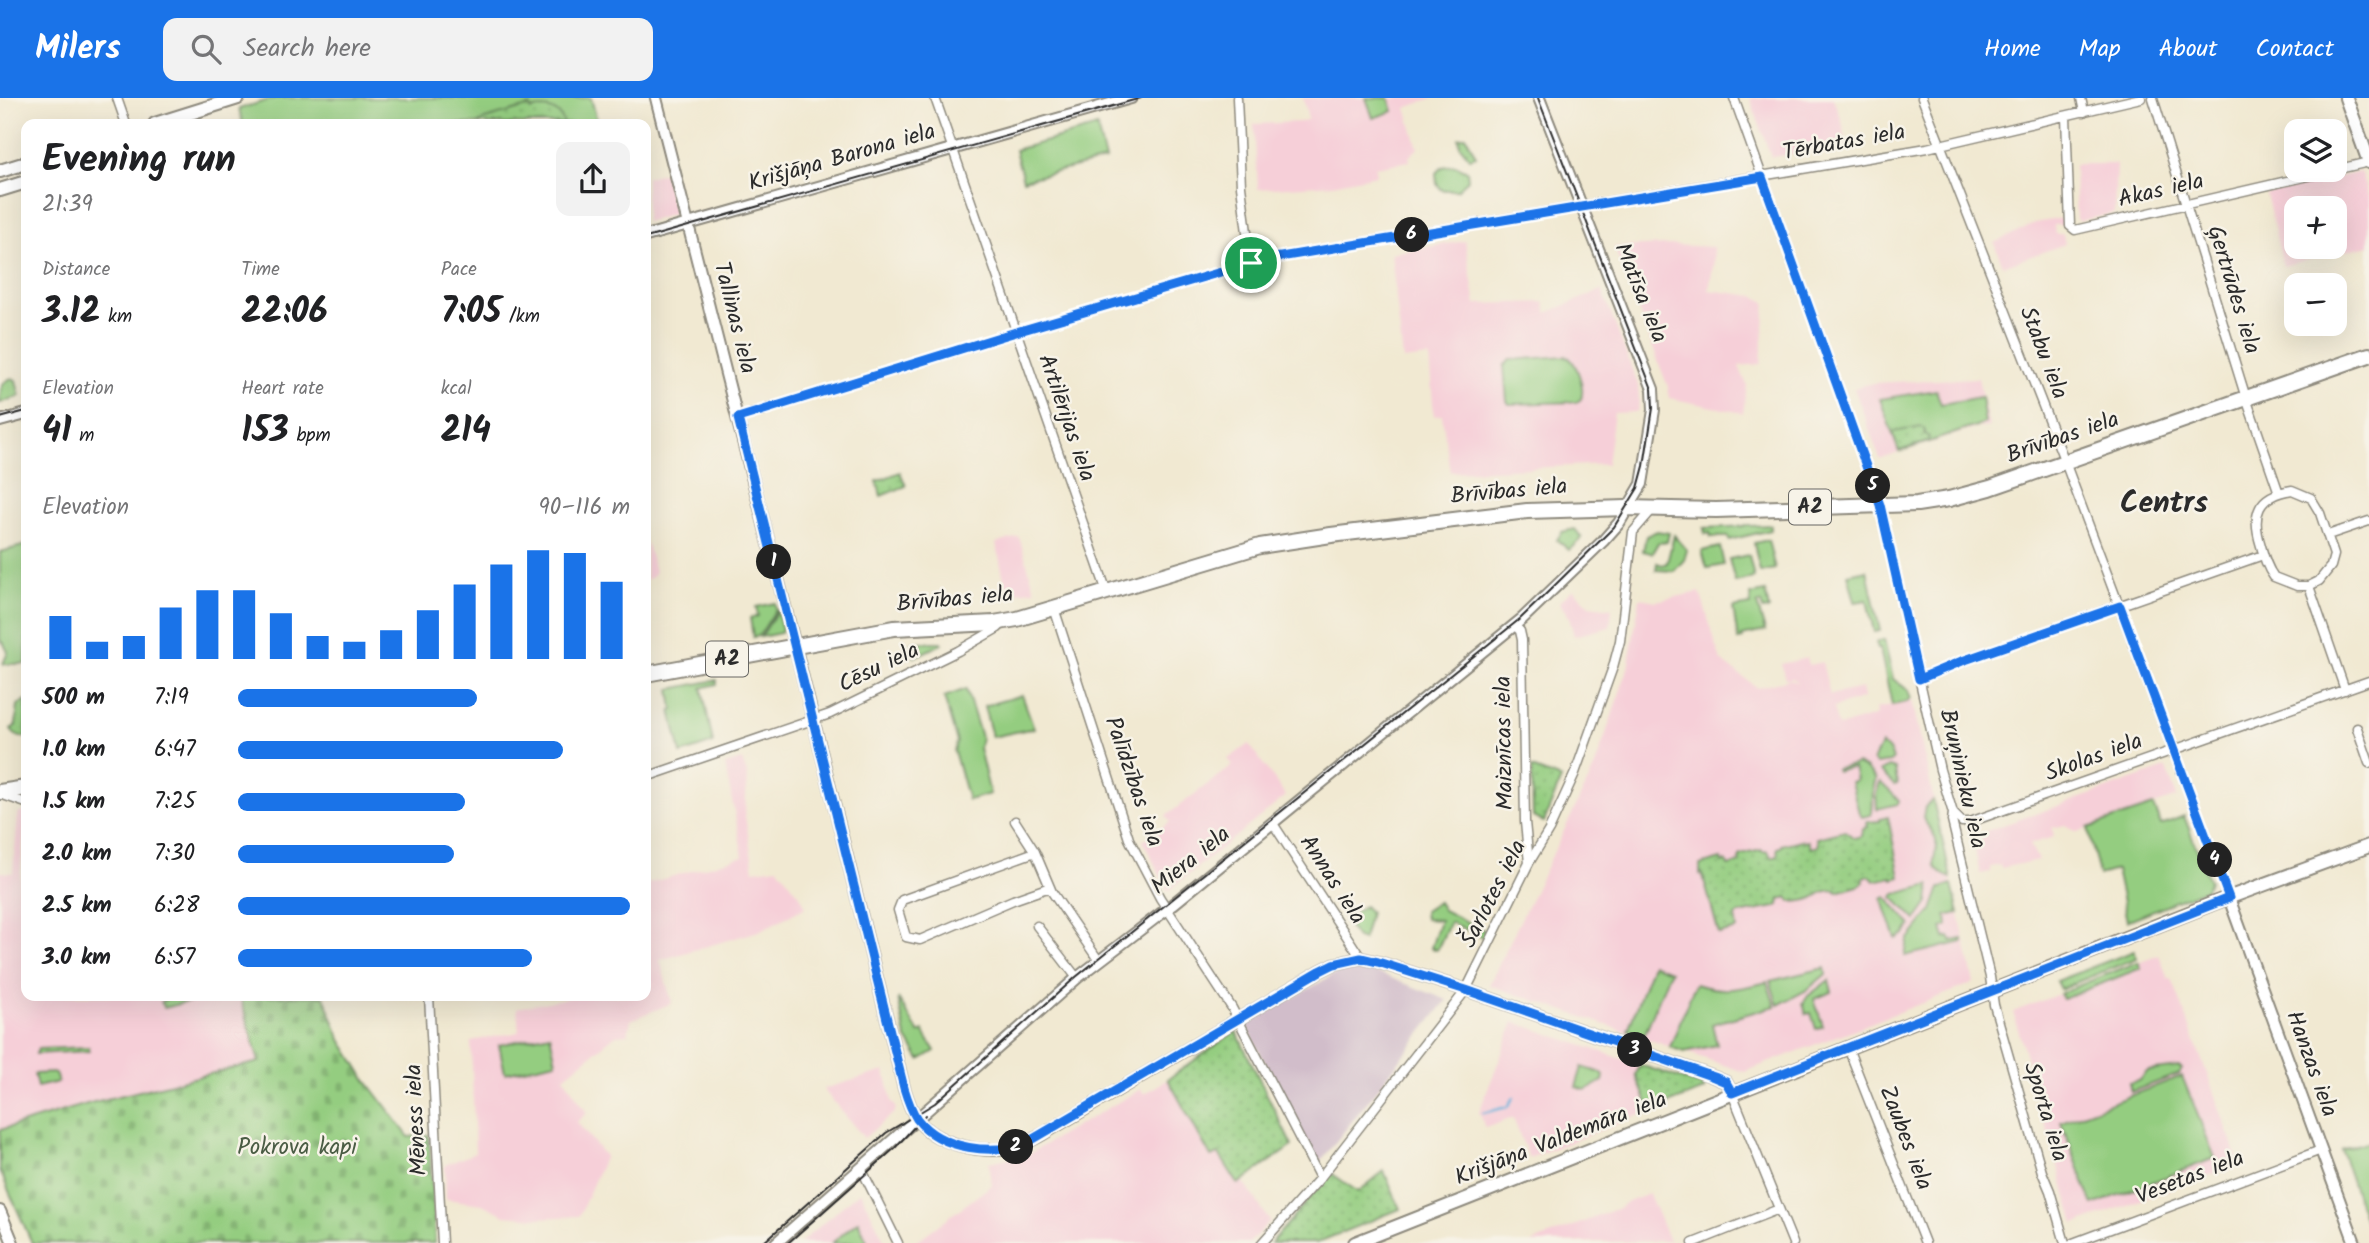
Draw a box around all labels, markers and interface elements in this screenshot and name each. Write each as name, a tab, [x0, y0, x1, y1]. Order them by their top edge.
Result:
search box	[163, 18, 653, 81]
text: Milers	[35, 23, 121, 76]
text: Search here	[243, 28, 371, 70]
icon: search	[187, 30, 225, 68]
text: Home	[1984, 30, 2041, 69]
text: Map	[2079, 30, 2121, 69]
text: About	[2159, 30, 2217, 69]
text: Contact	[2255, 30, 2334, 69]
street label: Krišjāņa Barona iela	[744, 114, 940, 202]
street label: Tērbatas iela	[1780, 115, 1908, 171]
map controls	[2284, 119, 2347, 336]
button: layers	[2284, 119, 2347, 182]
text: Evening run	[42, 131, 236, 191]
button: share	[556, 142, 630, 216]
street label: Akas iela	[2115, 164, 2207, 218]
text: 21:39	[42, 187, 93, 223]
button: +	[2284, 196, 2347, 259]
pin: 6	[1394, 218, 1430, 252]
text: 6	[1406, 219, 1417, 249]
street label: Ģertrūdes iela	[2196, 221, 2270, 359]
pin	[1221, 233, 1281, 293]
street label: Matīsa iela	[1604, 237, 1676, 349]
icon: arrive	[1232, 244, 1270, 282]
text: Distance	[42, 255, 110, 285]
text: Time	[241, 255, 280, 285]
text: Pace	[441, 255, 477, 285]
street label: Tallinas iela	[703, 258, 765, 378]
button: −	[2284, 273, 2347, 336]
text: 3.12	[42, 285, 100, 341]
text: 22:06	[241, 285, 328, 341]
text: 7:05	[441, 285, 501, 341]
street label: Stabu iela	[2009, 301, 2077, 405]
text: km	[100, 302, 132, 332]
text: /km	[501, 302, 540, 332]
street label: Artilērijas iela	[1027, 349, 1105, 487]
text: Elevation	[42, 374, 114, 404]
text: Heart rate	[241, 374, 324, 404]
text: kcal	[441, 374, 472, 404]
street label: Brīvības iela	[2002, 402, 2124, 474]
text: 41	[42, 404, 72, 460]
text: 153	[241, 404, 289, 460]
text: 214	[441, 404, 491, 460]
text: m	[72, 421, 94, 451]
text: bpm	[289, 421, 331, 451]
pin: 5	[1856, 468, 1890, 504]
street label: Brīvības iela	[1449, 469, 1569, 515]
text: 5	[1868, 470, 1877, 500]
district label: Centrs	[2120, 480, 2208, 528]
text: Elevation	[42, 490, 129, 526]
text: 90–116 m	[538, 490, 630, 526]
road number: A2	[1789, 490, 1831, 524]
pin: 1	[756, 545, 792, 580]
text: 1	[771, 546, 776, 576]
street label: Brīvības iela	[895, 577, 1015, 623]
street label: Cēsu iela	[832, 633, 926, 703]
road number: A2	[706, 642, 748, 676]
street label: Maiznīcas iela	[1486, 675, 1524, 811]
text: 500 m	[42, 680, 105, 716]
text: 7:19	[154, 680, 189, 716]
street label: Bruņinieku iela	[1928, 706, 1996, 852]
street label: Palīdzības iela	[1094, 712, 1172, 852]
street label: Skolas iela	[2040, 724, 2148, 792]
text: 1.0 km	[42, 732, 105, 768]
text: 6:47	[154, 732, 196, 768]
text: 1.5 km	[42, 784, 105, 820]
text: 7:25	[154, 784, 196, 820]
street label: Miera iela	[1143, 817, 1239, 905]
street label: Annas iela	[1290, 828, 1374, 932]
street label: Šarlotes iela	[1451, 834, 1537, 954]
text: 2.0 km	[42, 836, 112, 872]
text: 7:30	[154, 836, 195, 872]
pin: 4	[2198, 842, 2232, 878]
text: 4	[2209, 844, 2220, 874]
text: 2.5 km	[42, 888, 112, 924]
text: 6:28	[154, 888, 200, 924]
text: 3.0 km	[42, 940, 111, 976]
text: 6:57	[154, 940, 195, 976]
street label: Hanzas iela	[2275, 1006, 2347, 1122]
pin: 3	[1618, 1032, 1652, 1068]
text: 3	[1629, 1034, 1640, 1064]
street label: Sporta iela	[2013, 1058, 2077, 1166]
street label: Mēness iela	[396, 1063, 438, 1177]
street label: Zaubes iela	[1869, 1080, 1941, 1196]
street label: Krišjāņa Valdemāra iela	[1450, 1082, 1672, 1196]
park label: Pokrova kapi	[237, 1130, 358, 1166]
pin: 2	[998, 1130, 1034, 1164]
text: 2	[1010, 1131, 1021, 1161]
street label: Vesetas iela	[2130, 1141, 2250, 1215]

